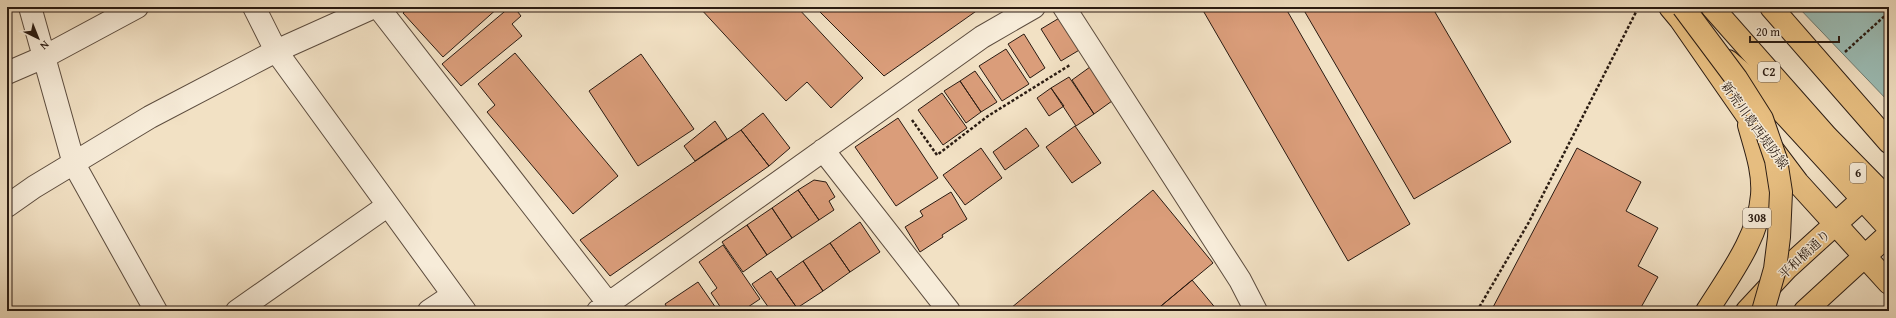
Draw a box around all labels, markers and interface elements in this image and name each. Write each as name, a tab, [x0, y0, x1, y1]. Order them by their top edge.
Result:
north arrow	[18, 18, 58, 58]
scale bar	[1750, 18, 1839, 44]
text: 20 m	[1756, 23, 1780, 40]
text: N	[36, 37, 53, 54]
road number: C2	[1758, 62, 1780, 82]
street label: 新荒川葛西堤防線	[1716, 78, 1793, 173]
road number: 6	[1850, 163, 1866, 183]
road number: 308	[1743, 208, 1771, 228]
street label: 平和橋通り	[1774, 225, 1835, 283]

